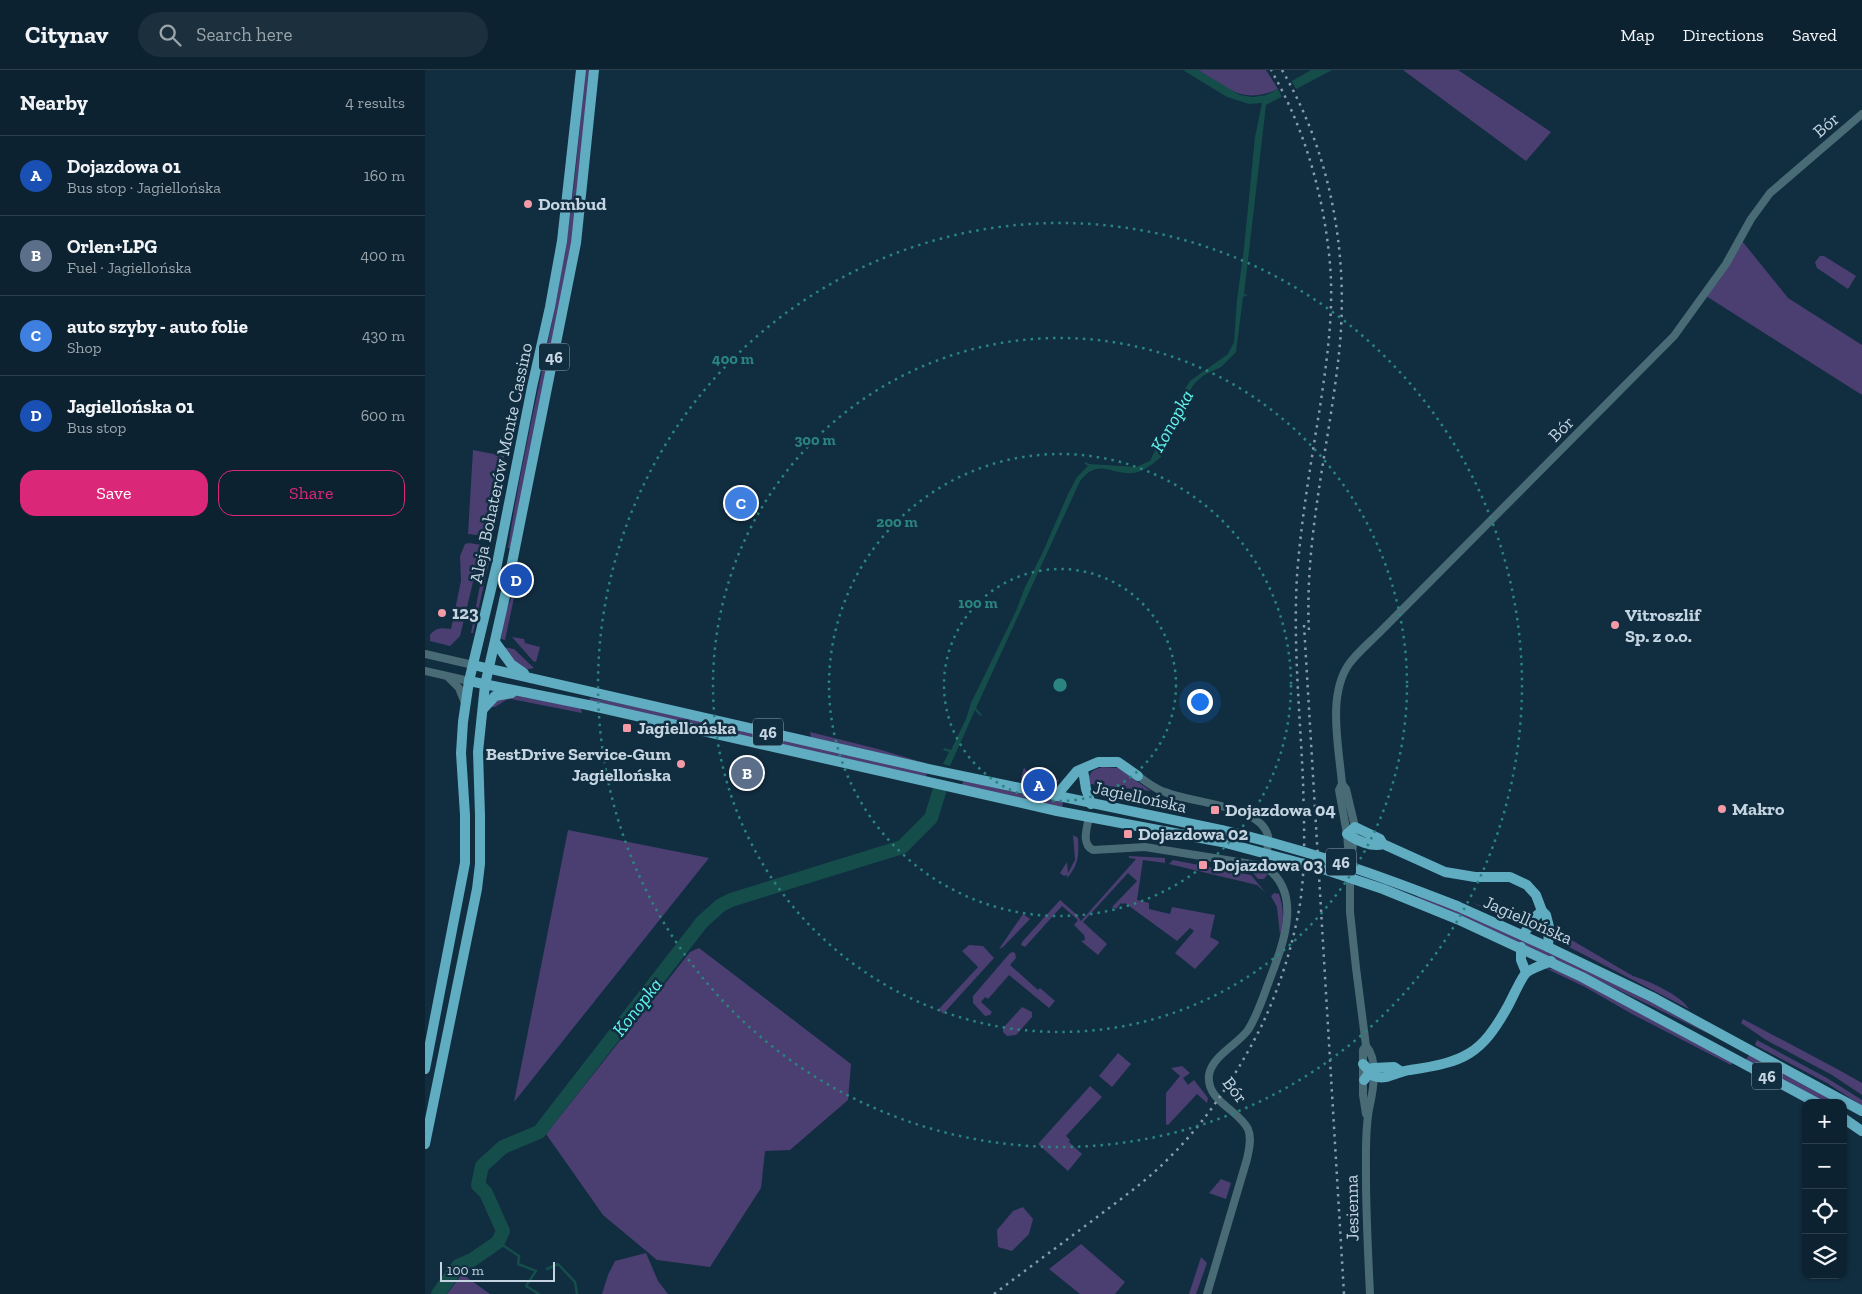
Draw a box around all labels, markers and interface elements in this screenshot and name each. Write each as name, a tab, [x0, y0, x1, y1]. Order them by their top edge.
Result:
search box	[138, 12, 488, 57]
text: Citynav	[25, 20, 108, 49]
icon: search	[156, 21, 184, 49]
text: Search here	[196, 23, 293, 46]
text: Map	[1620, 24, 1655, 46]
text: Directions	[1683, 24, 1764, 46]
text: Saved	[1792, 24, 1837, 46]
text: Nearby	[20, 90, 88, 115]
text: 4 results	[345, 93, 405, 112]
street label: Bór	[1808, 108, 1844, 142]
text: Dojazdowa 01	[67, 155, 181, 178]
text: A	[31, 166, 42, 185]
text: 160 m	[364, 166, 405, 185]
text: Bus stop · Jagiellońska	[67, 178, 221, 197]
place label: Dombud	[538, 193, 607, 215]
marker: Dombud	[522, 198, 534, 210]
text: Orlen+LPG	[67, 235, 157, 258]
text: B	[31, 246, 41, 265]
text: 400 m	[361, 246, 405, 265]
text: Fuel · Jagiellońska	[67, 258, 191, 277]
text: auto szyby - auto folie	[67, 315, 248, 338]
text: C	[31, 326, 41, 345]
text: 430 m	[362, 326, 405, 345]
text: Shop	[67, 338, 102, 357]
street label: Aleja Bohaterów Monte Cassino	[465, 341, 537, 585]
road number: 46	[539, 344, 569, 370]
text: 400 m	[712, 350, 754, 368]
water label: Konopka	[1146, 386, 1198, 456]
text: Jagiellońska 01	[67, 395, 194, 418]
text: D	[30, 406, 42, 425]
text: 600 m	[361, 406, 405, 425]
street label: Bór	[1543, 411, 1579, 447]
text: Bus stop	[67, 418, 126, 437]
text: 300 m	[794, 431, 836, 449]
button: Save	[20, 470, 208, 516]
button: Share	[218, 470, 405, 516]
pin: C	[725, 484, 757, 522]
text: 200 m	[876, 513, 918, 531]
pin: D	[500, 561, 532, 599]
text: 100 m	[958, 594, 998, 612]
place label: 123	[452, 602, 479, 624]
place label: Vitroszlif Sp. z o.o.	[1625, 604, 1702, 647]
marker: 123	[436, 607, 448, 619]
marker: Vitroszlif Sp. z o.o.	[1609, 619, 1621, 631]
centre of rings	[1051, 676, 1069, 694]
your location	[1187, 689, 1213, 715]
place label: Jagiellońska	[637, 717, 736, 739]
road number: 46	[753, 719, 783, 746]
marker: Jagiellońska	[621, 722, 633, 734]
place label: BestDrive Service-Gum Jagiellońska	[486, 743, 671, 786]
pin: B	[731, 754, 763, 792]
marker: BestDrive Service-Gum Jagiellońska	[675, 758, 687, 770]
pin: A	[1023, 766, 1055, 804]
street label: Jagiellońska	[1091, 776, 1189, 818]
place label: Makro	[1732, 798, 1785, 820]
place label: Dojazdowa 04	[1225, 799, 1336, 821]
marker: Makro	[1716, 803, 1728, 815]
marker: Dojazdowa 04	[1209, 804, 1221, 816]
place label: Dojazdowa 02	[1138, 823, 1248, 845]
marker: Dojazdowa 02	[1122, 828, 1134, 840]
road number: 46	[1326, 849, 1356, 876]
place label: Dojazdowa 03	[1213, 854, 1323, 876]
marker: Dojazdowa 03	[1197, 859, 1209, 871]
street label: Jagiellońska	[1480, 891, 1576, 949]
water label: Konopka	[607, 973, 667, 1041]
road number: 46	[1752, 1062, 1782, 1089]
street label: Bór	[1218, 1072, 1252, 1108]
map controls	[1802, 1099, 1847, 1279]
button: +	[1802, 1099, 1847, 1144]
button: −	[1802, 1144, 1847, 1189]
street label: Jesienna	[1340, 1174, 1364, 1242]
button: locate	[1802, 1189, 1847, 1234]
button: layers	[1802, 1234, 1847, 1279]
scale bar	[440, 1259, 555, 1282]
text: 100 m	[447, 1262, 484, 1279]

